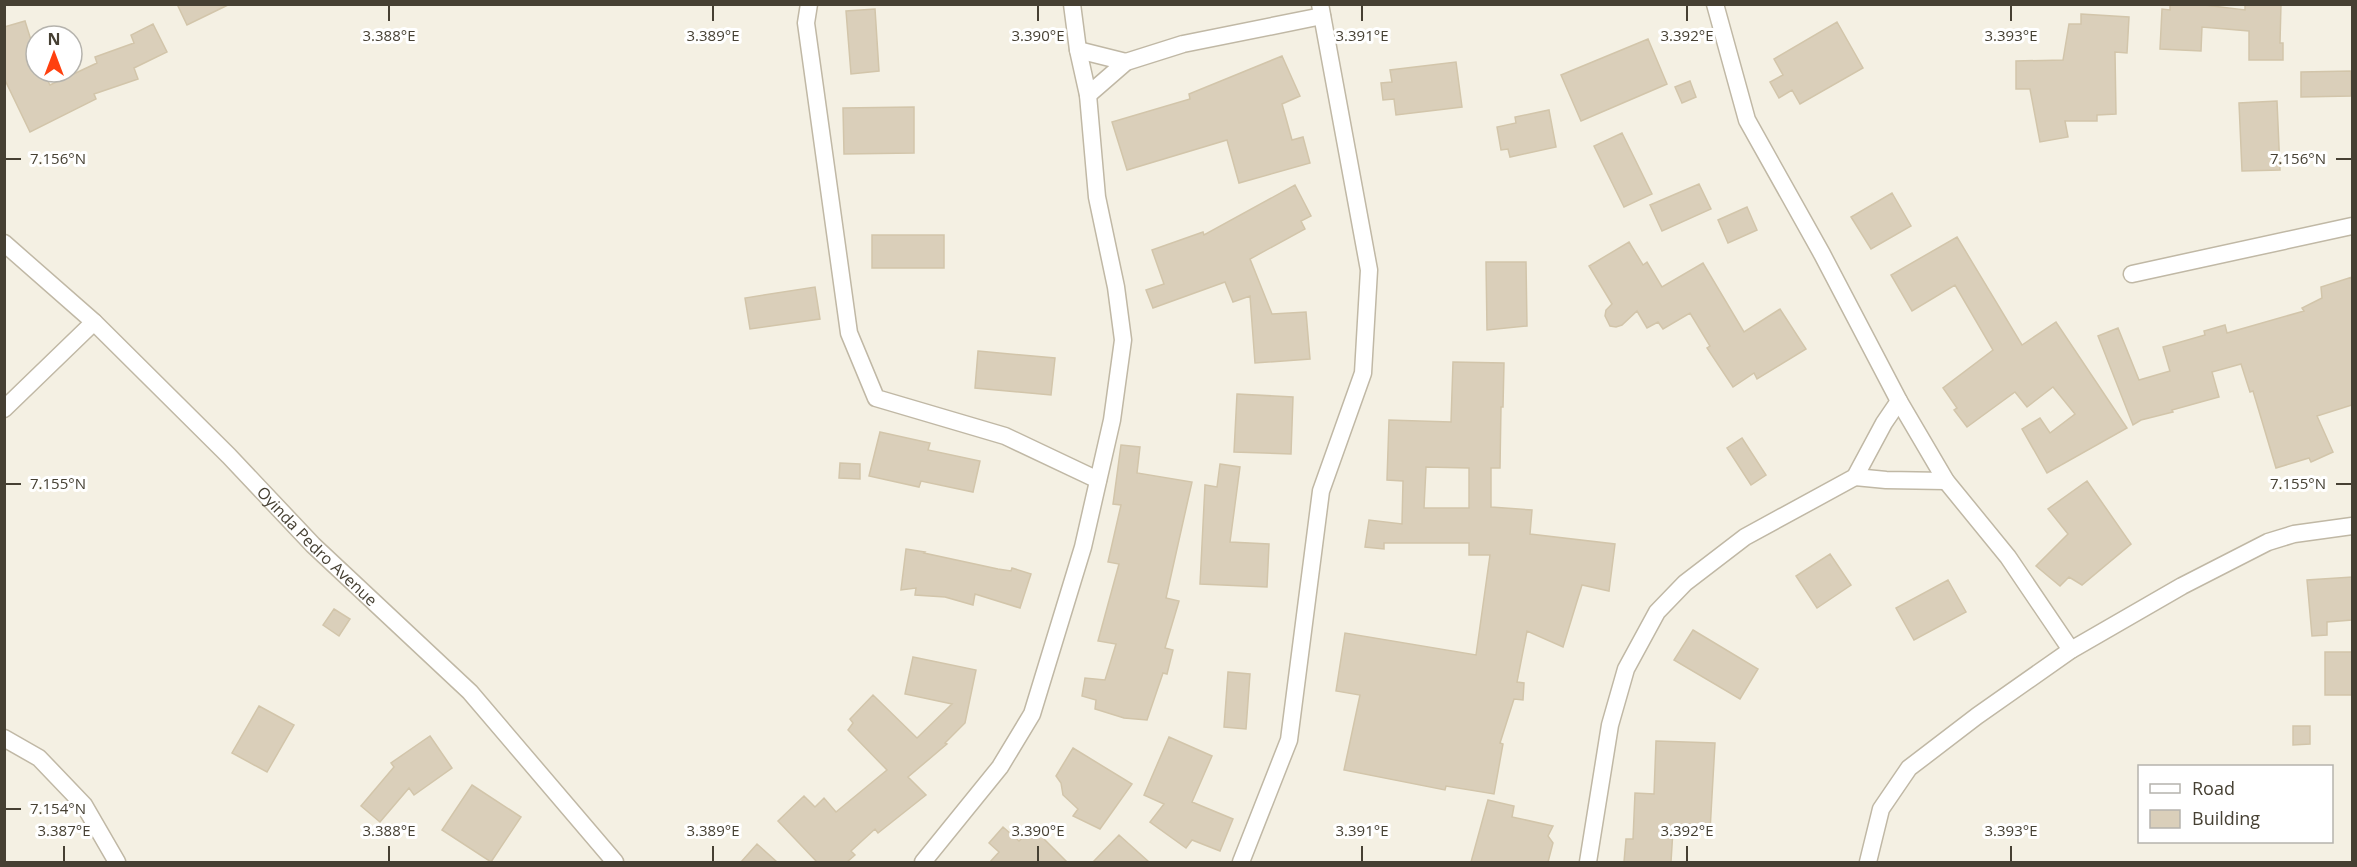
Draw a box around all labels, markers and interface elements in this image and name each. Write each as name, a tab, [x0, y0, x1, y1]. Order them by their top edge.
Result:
north arrow	[24, 24, 84, 84]
text: 3.388°E	[362, 25, 416, 45]
text: 3.389°E	[686, 25, 740, 45]
text: 3.390°E	[1011, 25, 1065, 45]
text: 3.391°E	[1335, 25, 1389, 45]
text: 3.392°E	[1660, 25, 1714, 45]
text: 3.393°E	[1984, 25, 2038, 45]
text: N	[47, 28, 61, 50]
text: 7.156°N	[30, 148, 86, 168]
text: 7.156°N	[2270, 148, 2326, 168]
text: 7.155°N	[30, 473, 86, 493]
text: 7.155°N	[2270, 473, 2326, 493]
street label: Oyinda Pedro Avenue	[252, 481, 382, 611]
legend	[2138, 765, 2333, 843]
text: Road	[2192, 776, 2235, 800]
text: 7.154°N	[30, 798, 86, 818]
text: Building	[2192, 806, 2260, 830]
text: 3.387°E	[37, 820, 91, 840]
text: 3.388°E	[362, 820, 416, 840]
text: 3.389°E	[686, 820, 740, 840]
text: 3.390°E	[1011, 820, 1065, 840]
text: 3.391°E	[1335, 820, 1389, 840]
text: 3.392°E	[1660, 820, 1714, 840]
text: 3.393°E	[1984, 820, 2038, 840]

